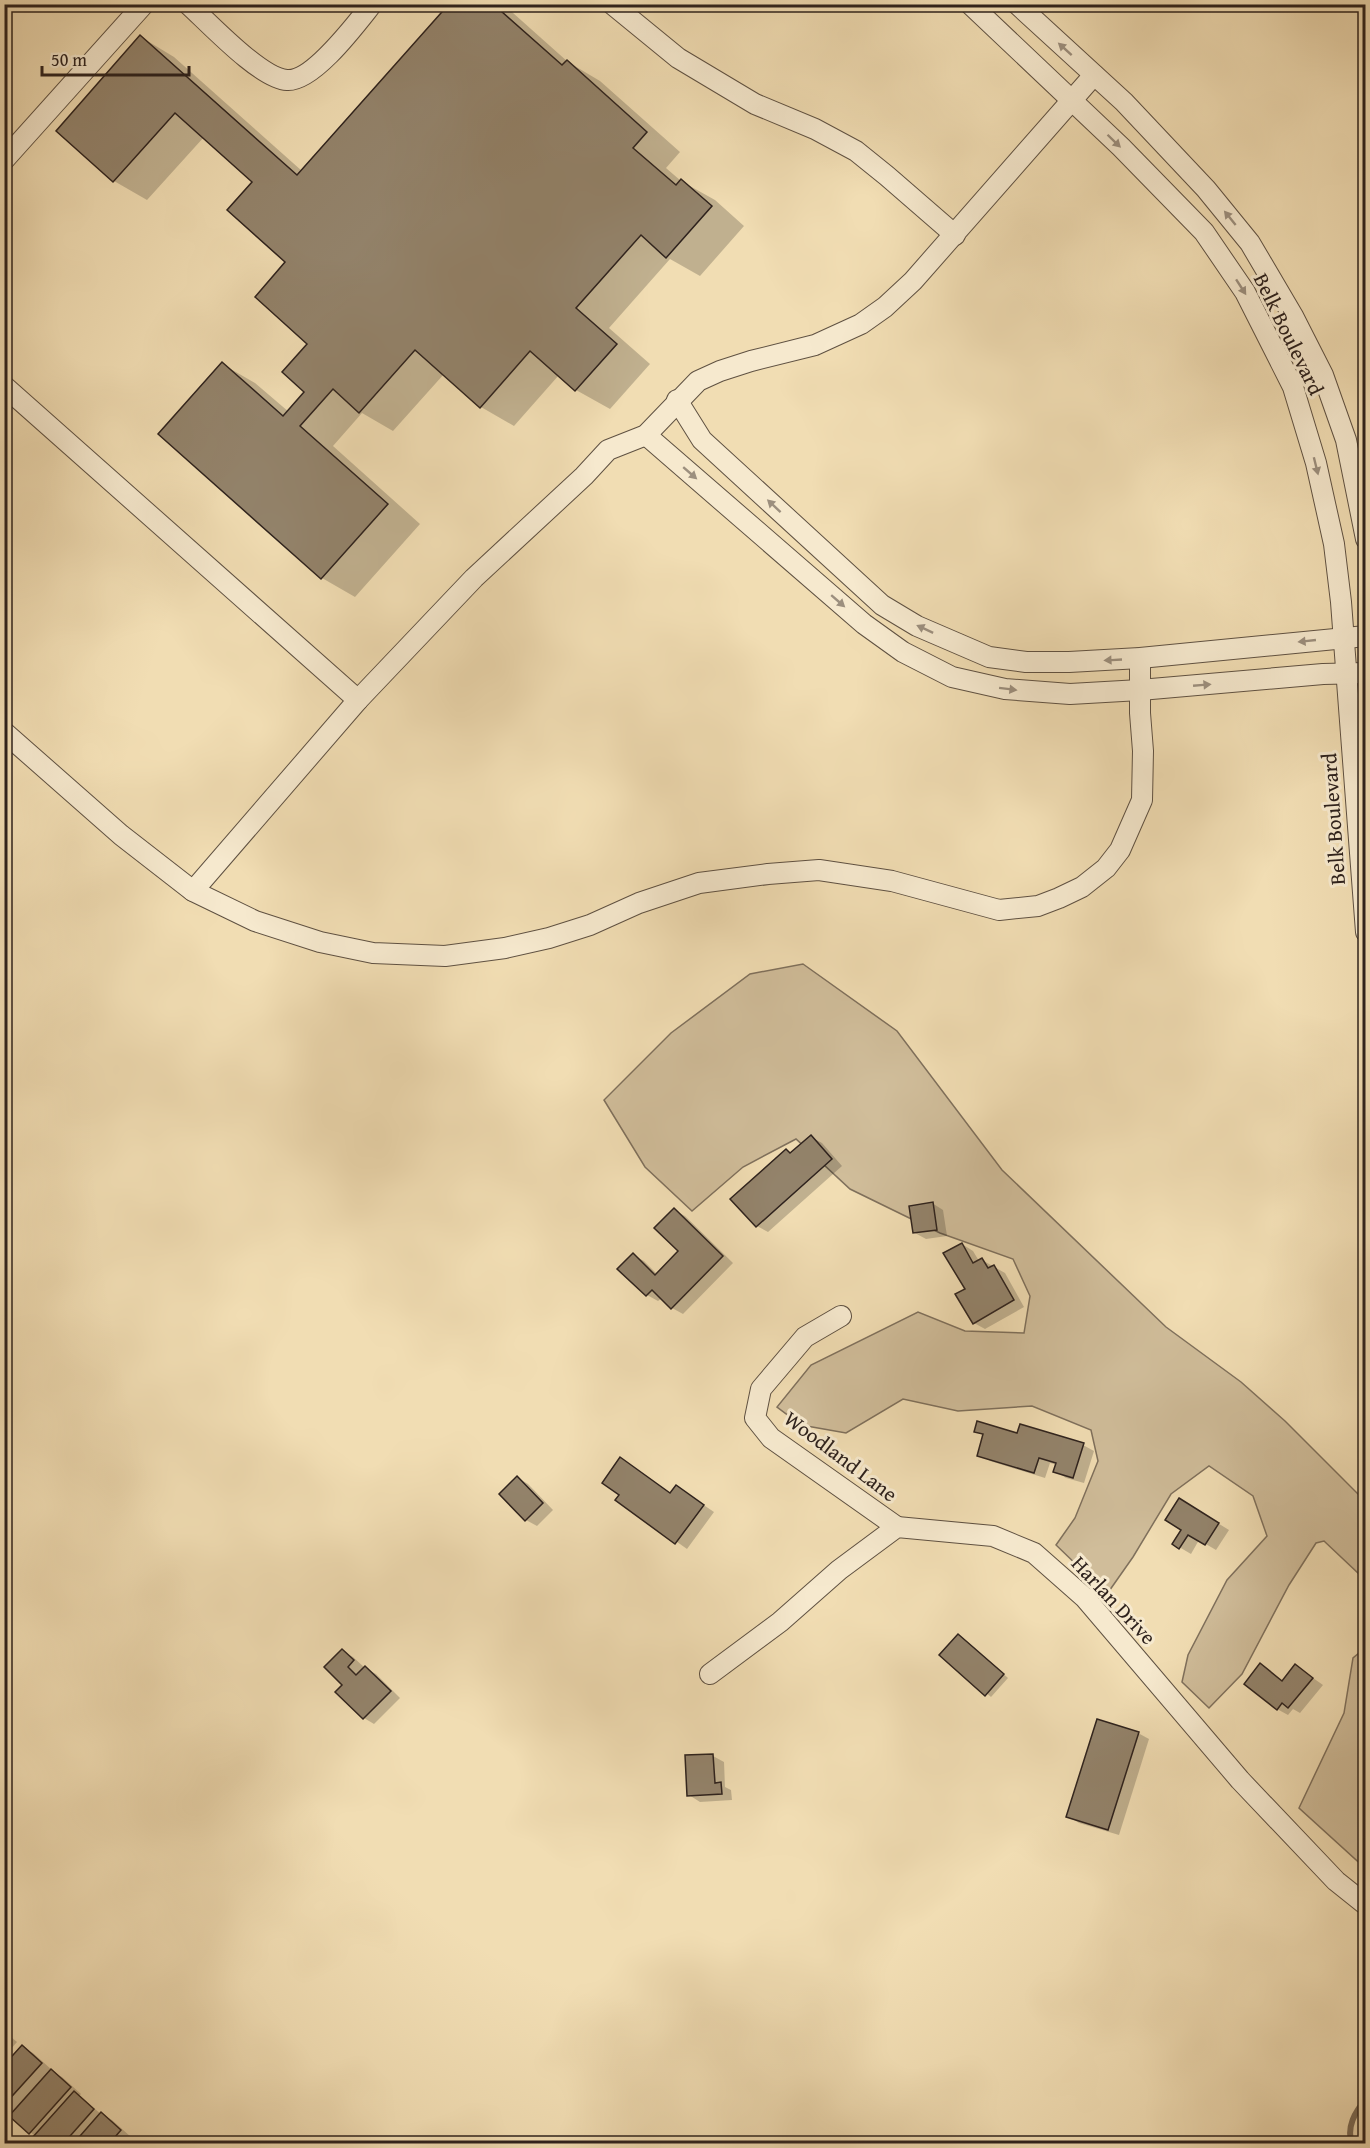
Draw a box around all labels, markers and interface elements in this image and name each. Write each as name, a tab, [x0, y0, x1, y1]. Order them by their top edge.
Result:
scale bar	[42, 39, 189, 77]
one-way arrow	[1058, 43, 1073, 56]
text: 50 m	[51, 46, 87, 73]
one-way arrow	[1106, 133, 1120, 147]
one-way arrow	[1224, 211, 1237, 226]
street label: Belk Boulevard	[1246, 268, 1332, 401]
one-way arrow	[1235, 279, 1246, 295]
one-way arrow	[1312, 457, 1322, 475]
one-way arrow	[682, 467, 698, 480]
one-way arrow	[767, 499, 782, 513]
one-way arrow	[830, 594, 845, 607]
one-way arrow	[916, 624, 933, 633]
one-way arrow	[1298, 636, 1317, 646]
one-way arrow	[1104, 655, 1123, 664]
one-way arrow	[1193, 680, 1212, 690]
one-way arrow	[998, 684, 1017, 694]
street label: Belk Boulevard	[1313, 751, 1353, 886]
street label: Woodland Lane	[778, 1403, 904, 1509]
street label: Harlan Drive	[1065, 1549, 1164, 1652]

